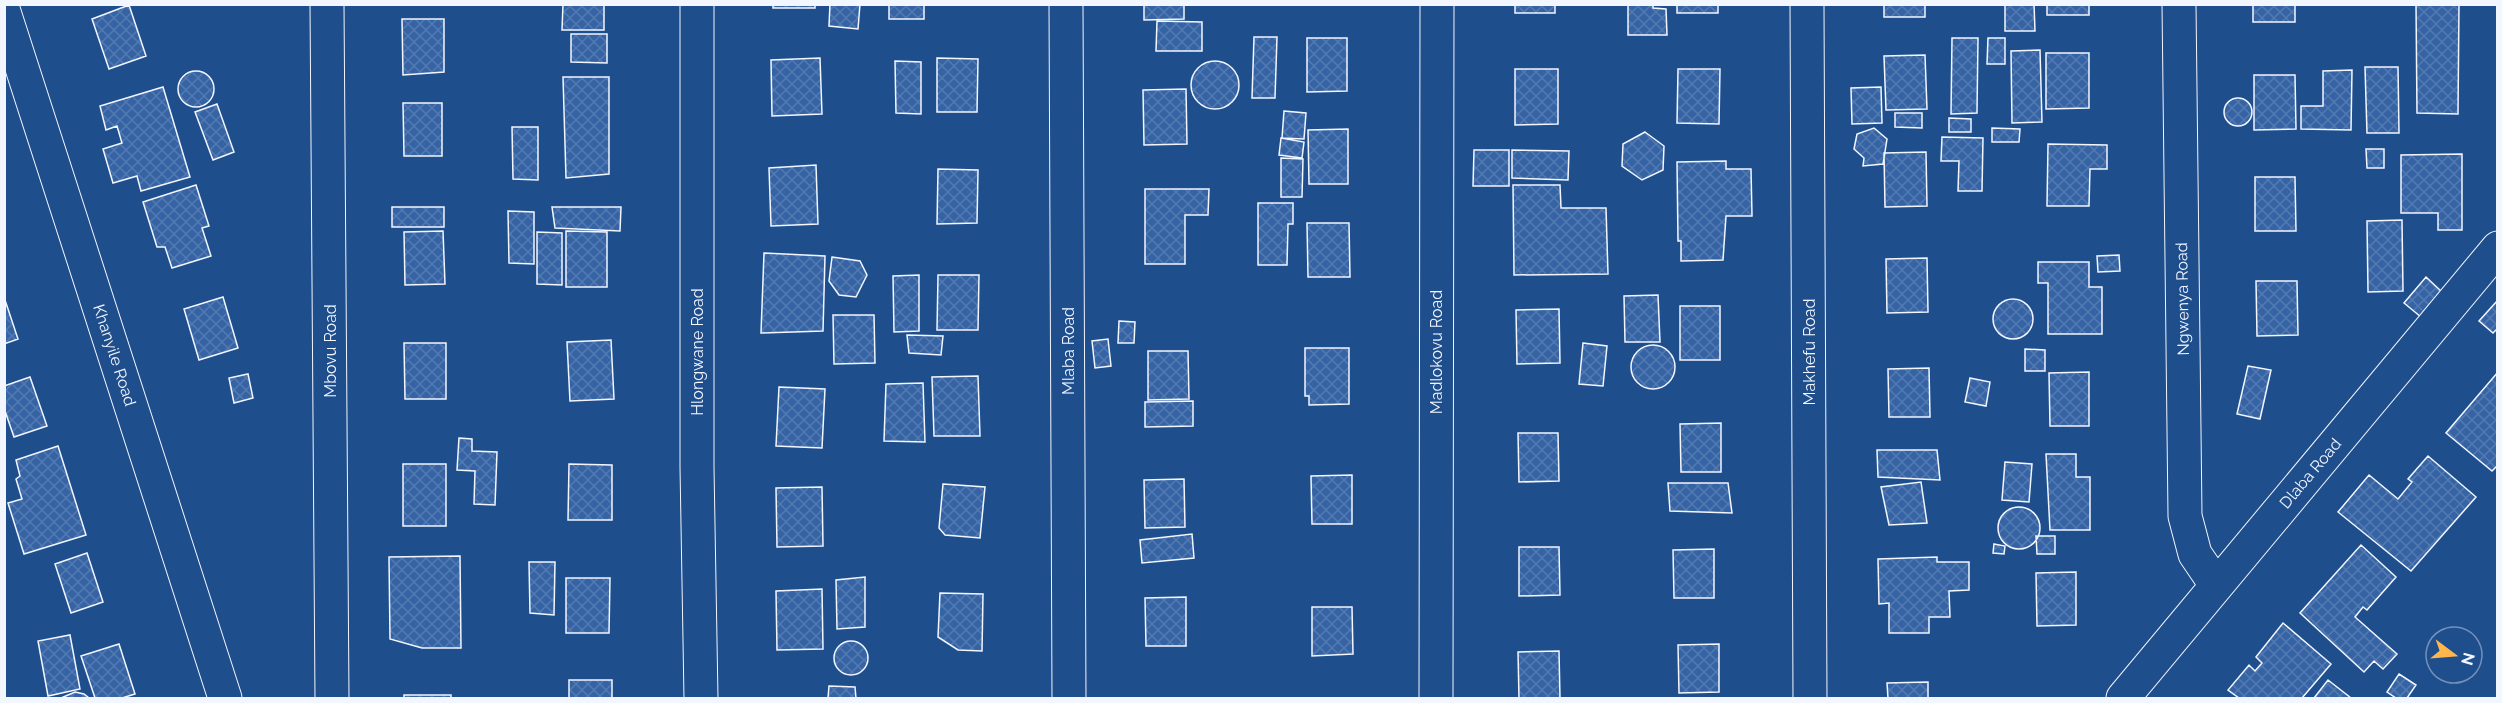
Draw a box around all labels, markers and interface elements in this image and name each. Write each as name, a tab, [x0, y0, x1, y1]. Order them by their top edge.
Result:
street label: Ngwenya Road	[2172, 242, 2193, 356]
street label: Hlongwane Road	[688, 288, 707, 416]
street label: Madlokovu Road	[1427, 290, 1446, 414]
street label: Makhefu Road	[1800, 298, 1819, 406]
street label: Khanyile Road	[89, 302, 140, 408]
street label: Mbovu Road	[321, 304, 340, 398]
street label: Mlaba Road	[1059, 307, 1078, 395]
street label: Dlaba Road	[2276, 434, 2345, 512]
north arrow	[2424, 625, 2484, 685]
text: N	[2457, 651, 2479, 667]

